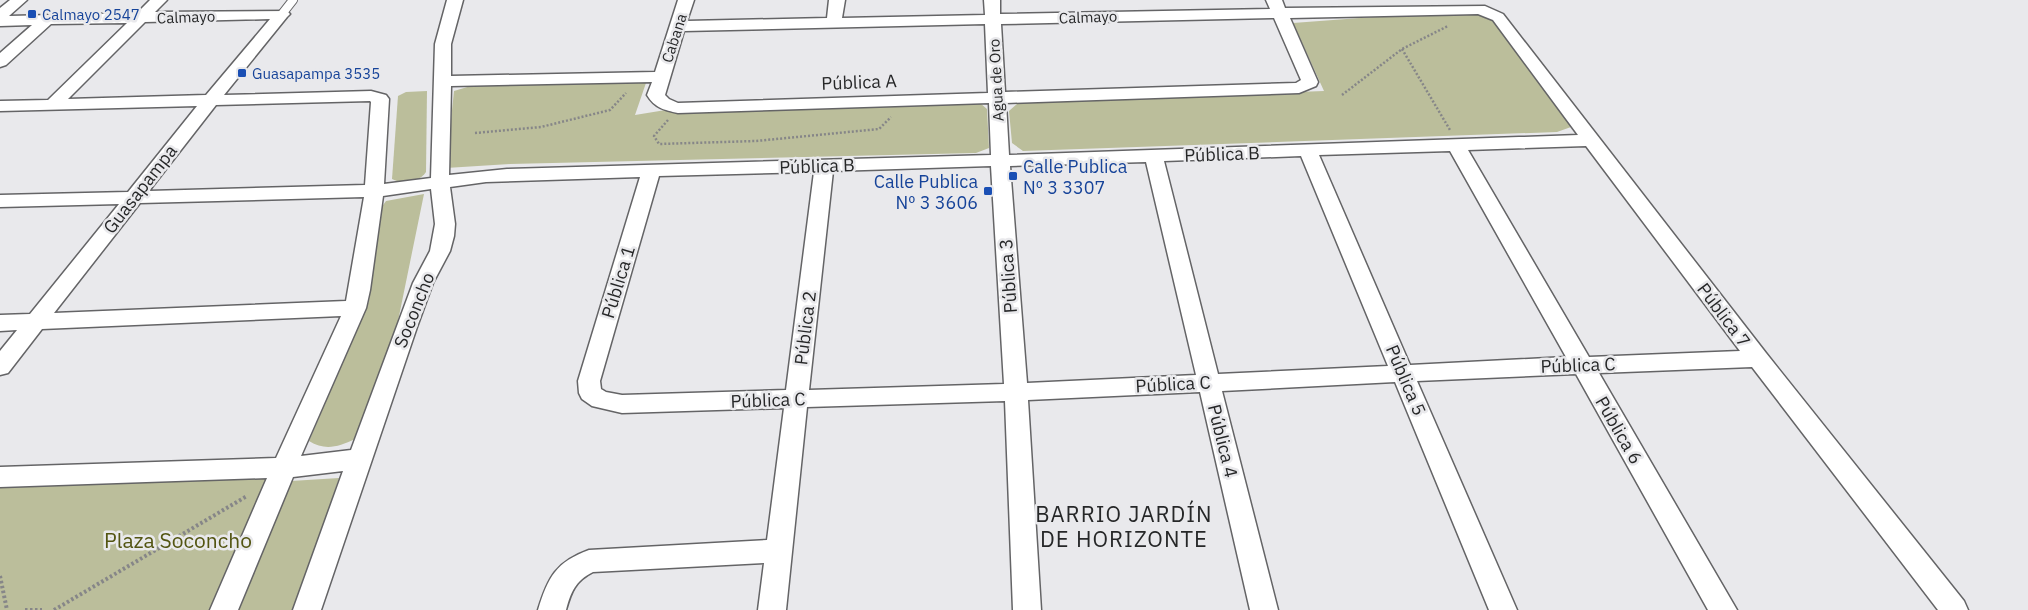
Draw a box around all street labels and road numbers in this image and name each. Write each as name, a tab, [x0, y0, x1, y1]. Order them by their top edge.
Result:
street label: Calmayo	[157, 6, 215, 28]
street label: Calmayo	[1059, 6, 1117, 28]
street label: Cabana	[657, 11, 691, 65]
street label: Agua de Oro	[984, 38, 1008, 122]
street label: Pública A	[821, 69, 898, 95]
street label: Guasapampa	[98, 140, 182, 238]
street label: Pública B	[1184, 141, 1260, 167]
street label: Pública B	[779, 153, 855, 179]
street label: Pública 3	[994, 238, 1022, 314]
street label: Pública 1	[596, 243, 640, 321]
street label: Soconcho	[389, 269, 439, 351]
street label: Pública 7	[1692, 278, 1756, 352]
street label: Pública 2	[789, 290, 821, 366]
street label: Pública 5	[1381, 341, 1431, 419]
street label: Pública C	[1540, 352, 1616, 378]
street label: Pública C	[1135, 371, 1211, 397]
street label: Pública C	[730, 387, 806, 413]
street label: Pública 6	[1590, 392, 1648, 468]
street label: Pública 4	[1203, 402, 1243, 480]

